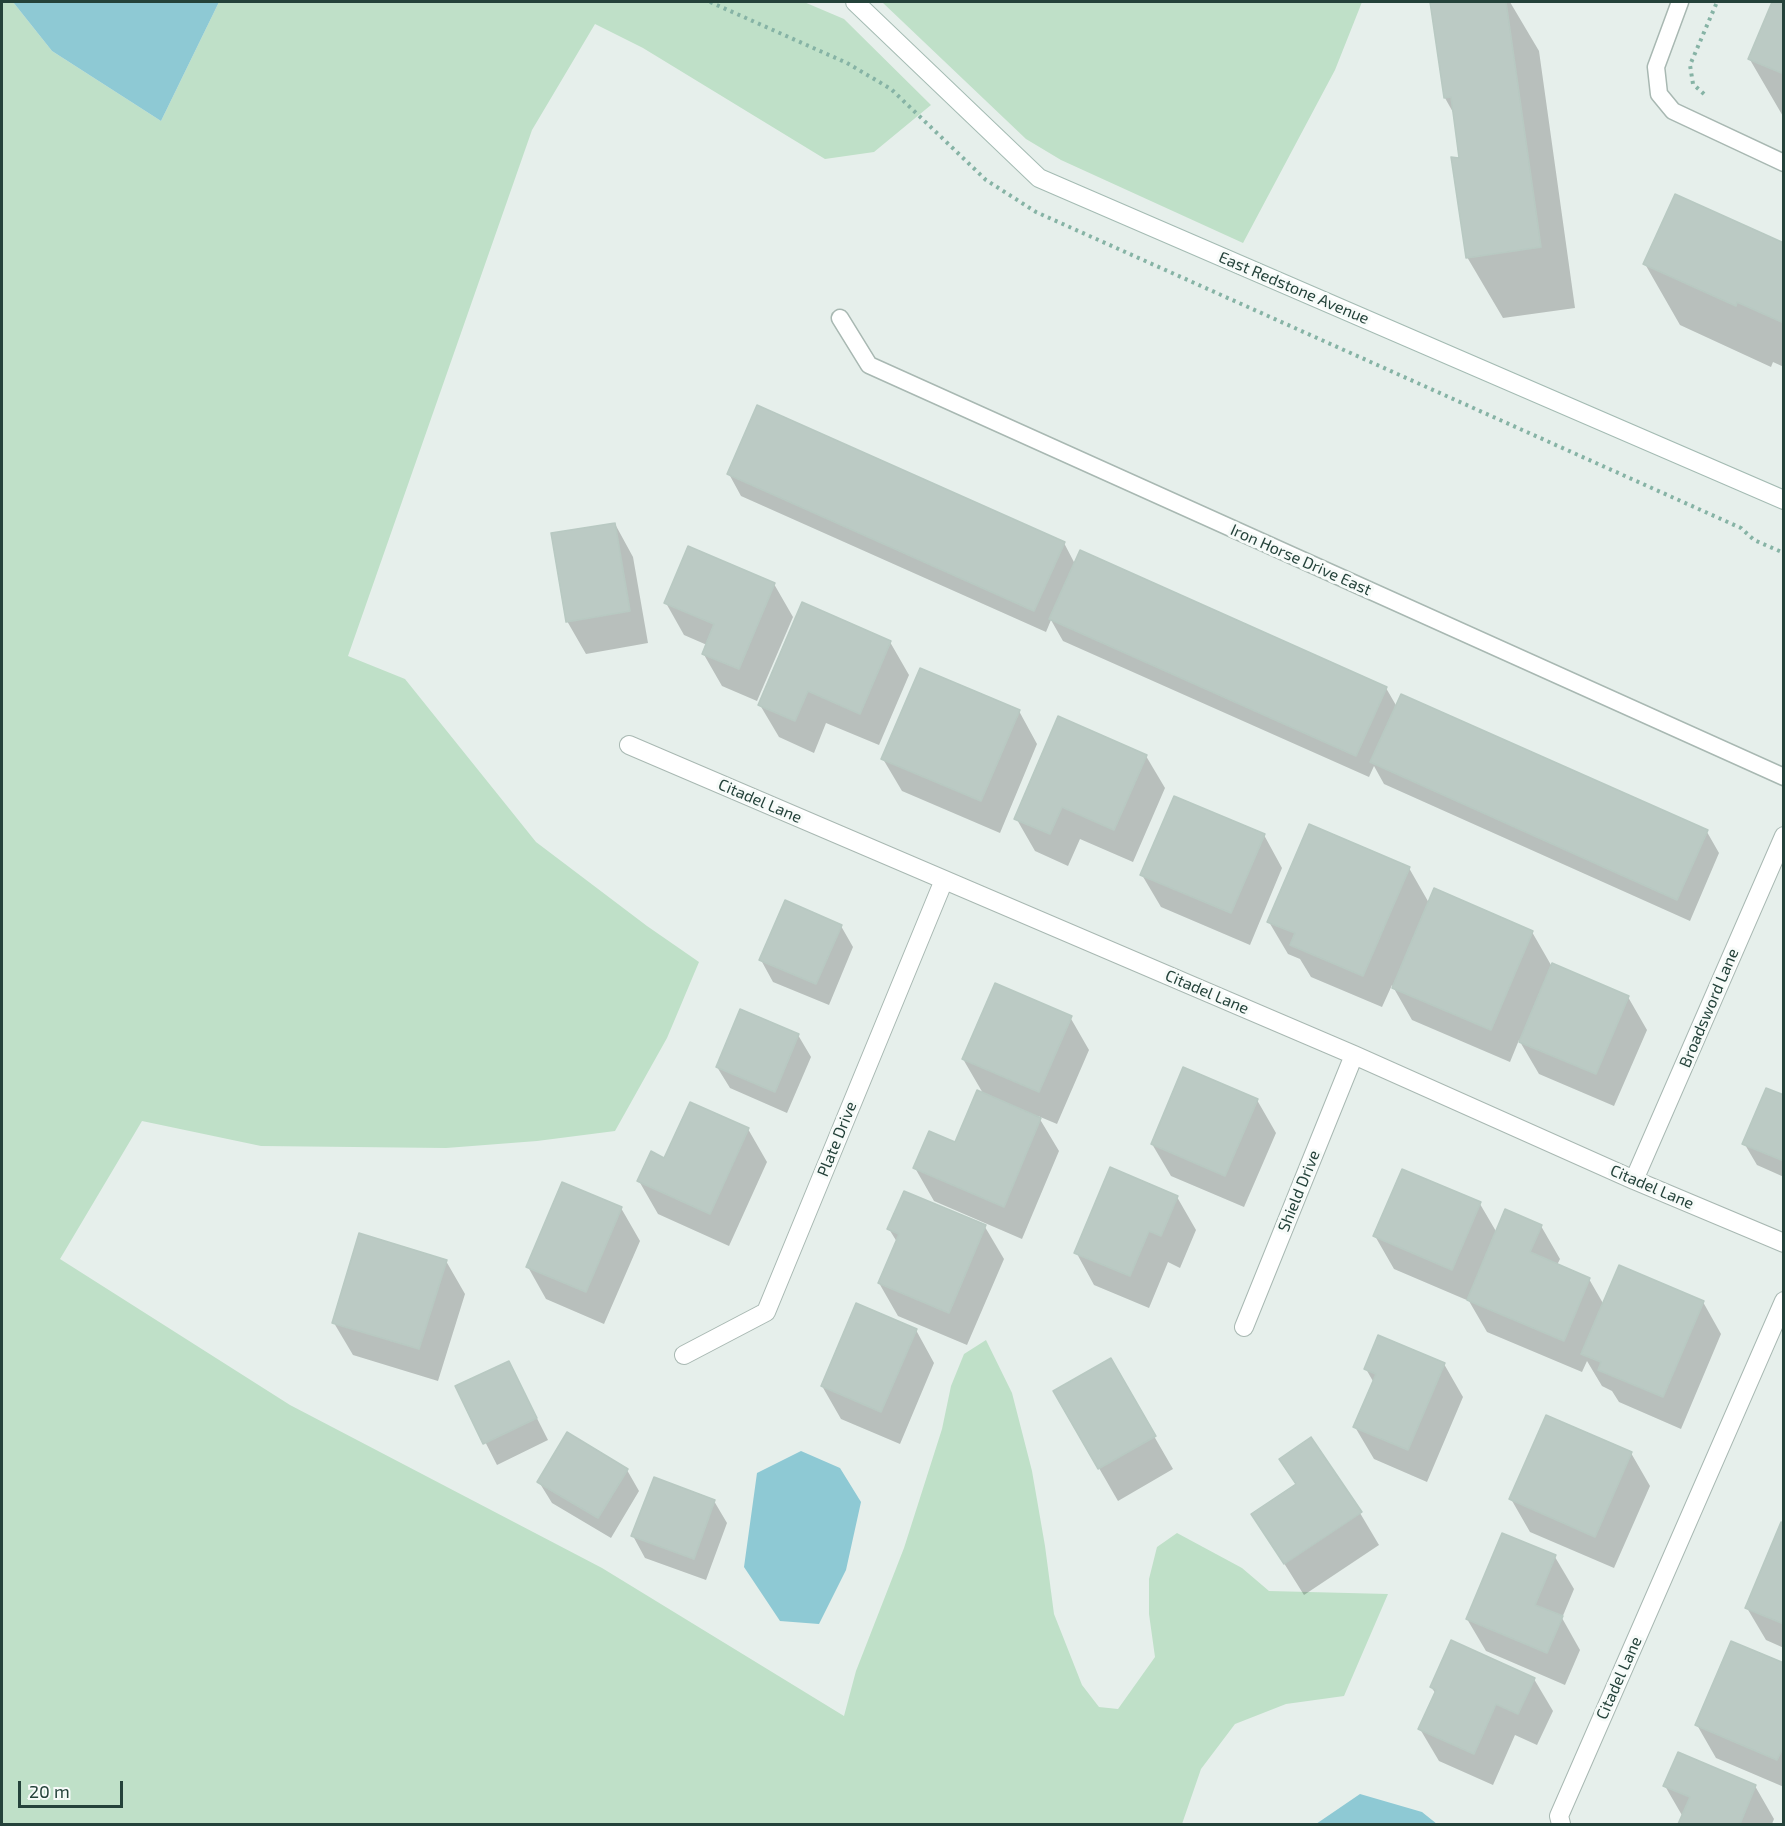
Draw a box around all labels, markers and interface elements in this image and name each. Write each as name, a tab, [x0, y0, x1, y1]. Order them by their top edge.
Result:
street label: East Redstone Avenue	[1216, 248, 1372, 328]
street label: Iron Horse Drive East	[1228, 520, 1374, 600]
street label: Citadel Lane	[715, 775, 805, 827]
street label: Broadsword Lane	[1675, 946, 1743, 1070]
street label: Citadel Lane	[1162, 966, 1252, 1018]
street label: Plate Drive	[813, 1099, 861, 1179]
street label: Shield Drive	[1274, 1147, 1324, 1235]
street label: Citadel Lane	[1607, 1161, 1697, 1213]
street label: Citadel Lane	[1592, 1633, 1646, 1723]
scale bar	[21, 1769, 126, 1807]
text: 20 m	[29, 1780, 70, 1802]

